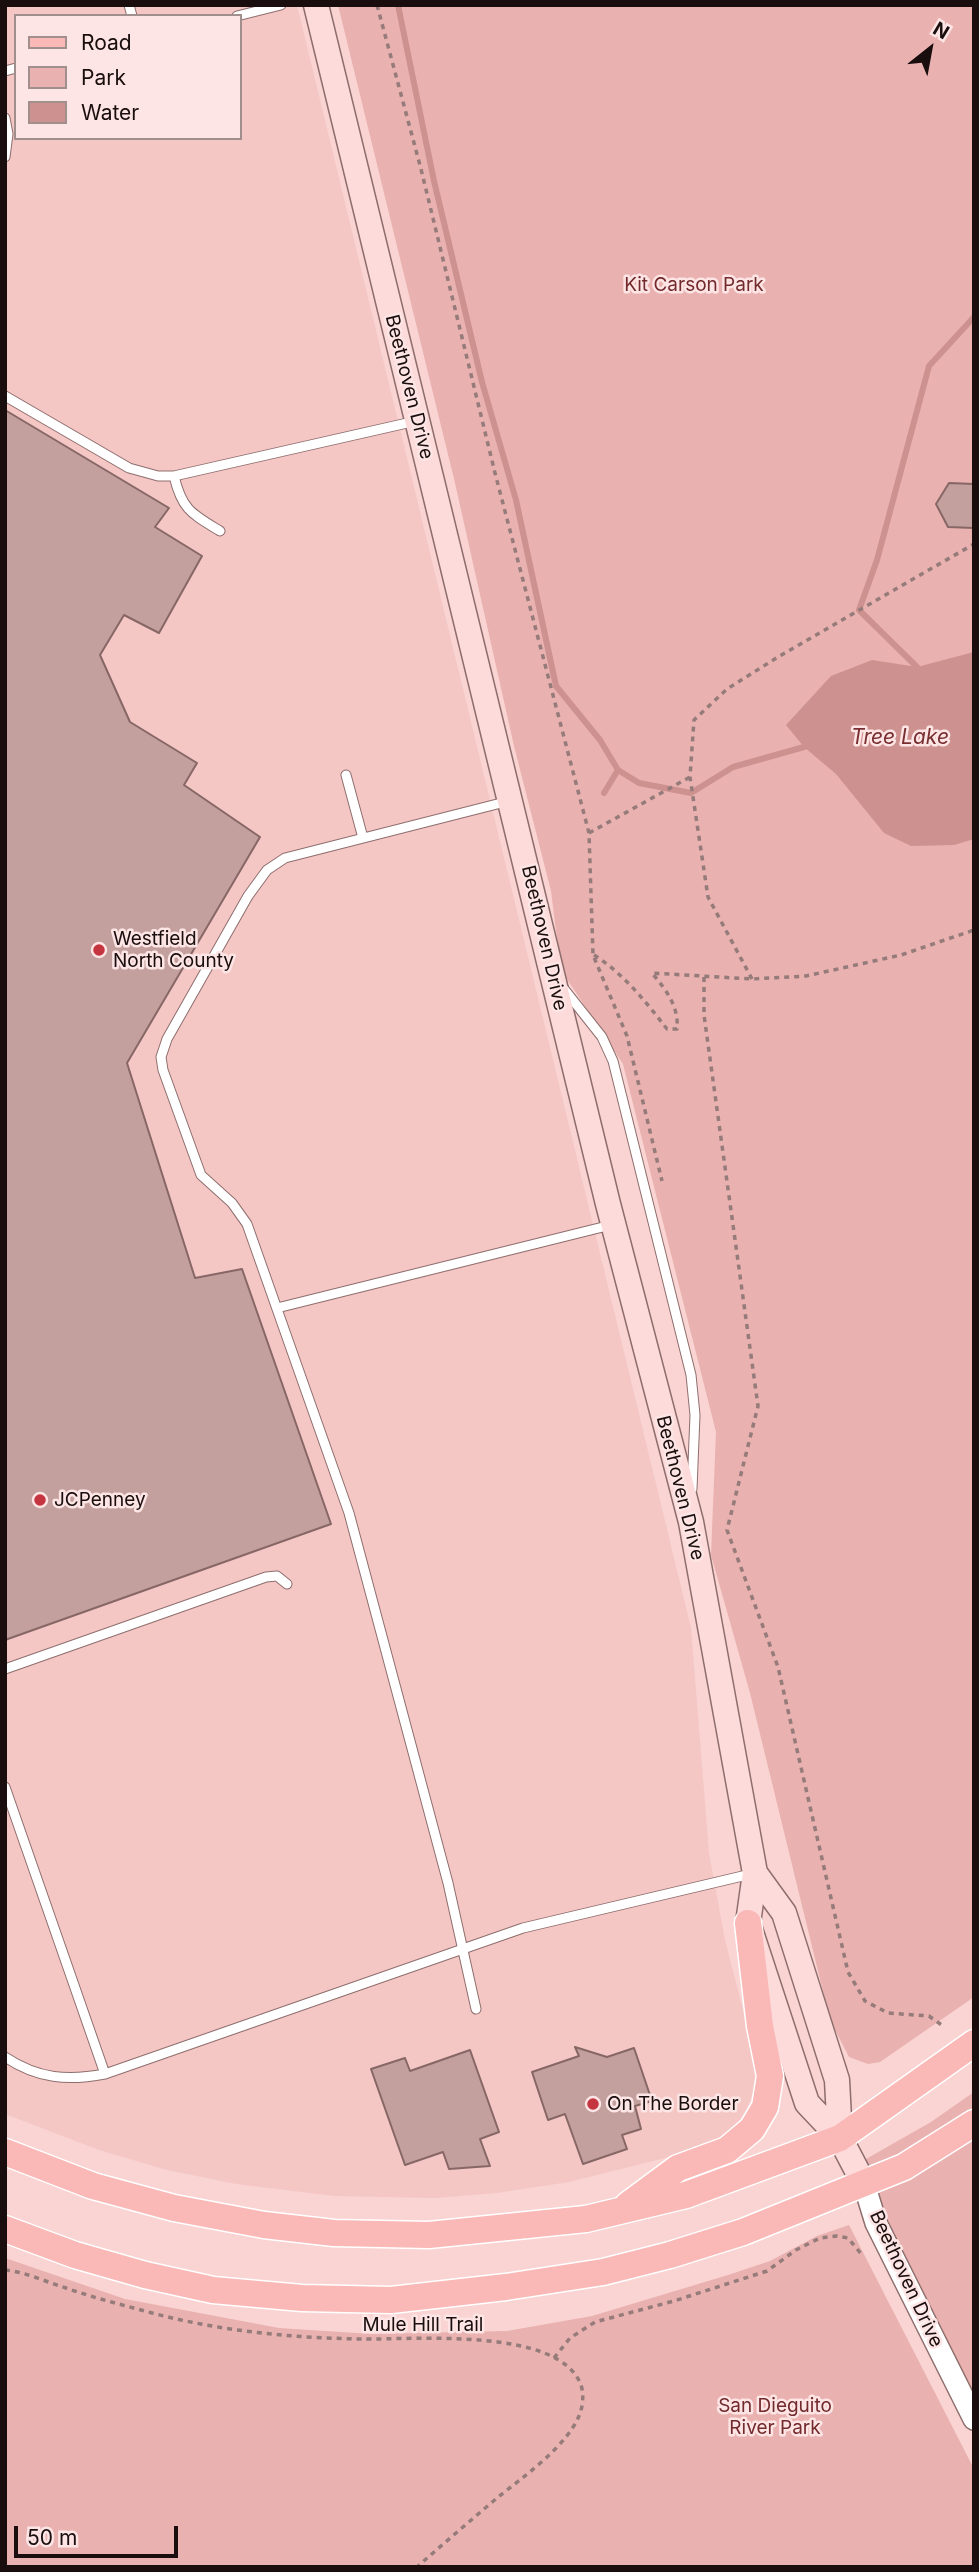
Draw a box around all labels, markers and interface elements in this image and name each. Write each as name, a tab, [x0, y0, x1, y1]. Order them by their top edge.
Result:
legend	[14, 14, 242, 140]
north arrow	[895, 14, 965, 84]
text: N	[929, 17, 953, 44]
text: Road	[81, 30, 132, 55]
text: Park	[81, 65, 126, 90]
text: Water	[81, 100, 139, 125]
park label: Kit Carson Park	[624, 274, 764, 296]
street label: Beethoven Drive	[380, 312, 438, 462]
water label: Tree Lake	[851, 725, 949, 751]
street label: Beethoven Drive	[516, 863, 572, 1013]
place label: Westfield North County	[113, 928, 234, 972]
marker: Westfield North County	[91, 942, 107, 958]
street label: Beethoven Drive	[651, 1413, 709, 1563]
place label: JCPenney	[54, 1489, 146, 1511]
marker: JCPenney	[32, 1492, 48, 1508]
place label: On The Border	[607, 2093, 739, 2115]
marker: On The Border	[585, 2096, 601, 2112]
street label: Beethoven Drive	[864, 2207, 948, 2351]
street label: Mule Hill Trail	[363, 2314, 483, 2336]
park label: San Dieguito River Park	[718, 2395, 832, 2439]
scale bar	[18, 2512, 182, 2556]
text: 50 m	[27, 2525, 77, 2550]

